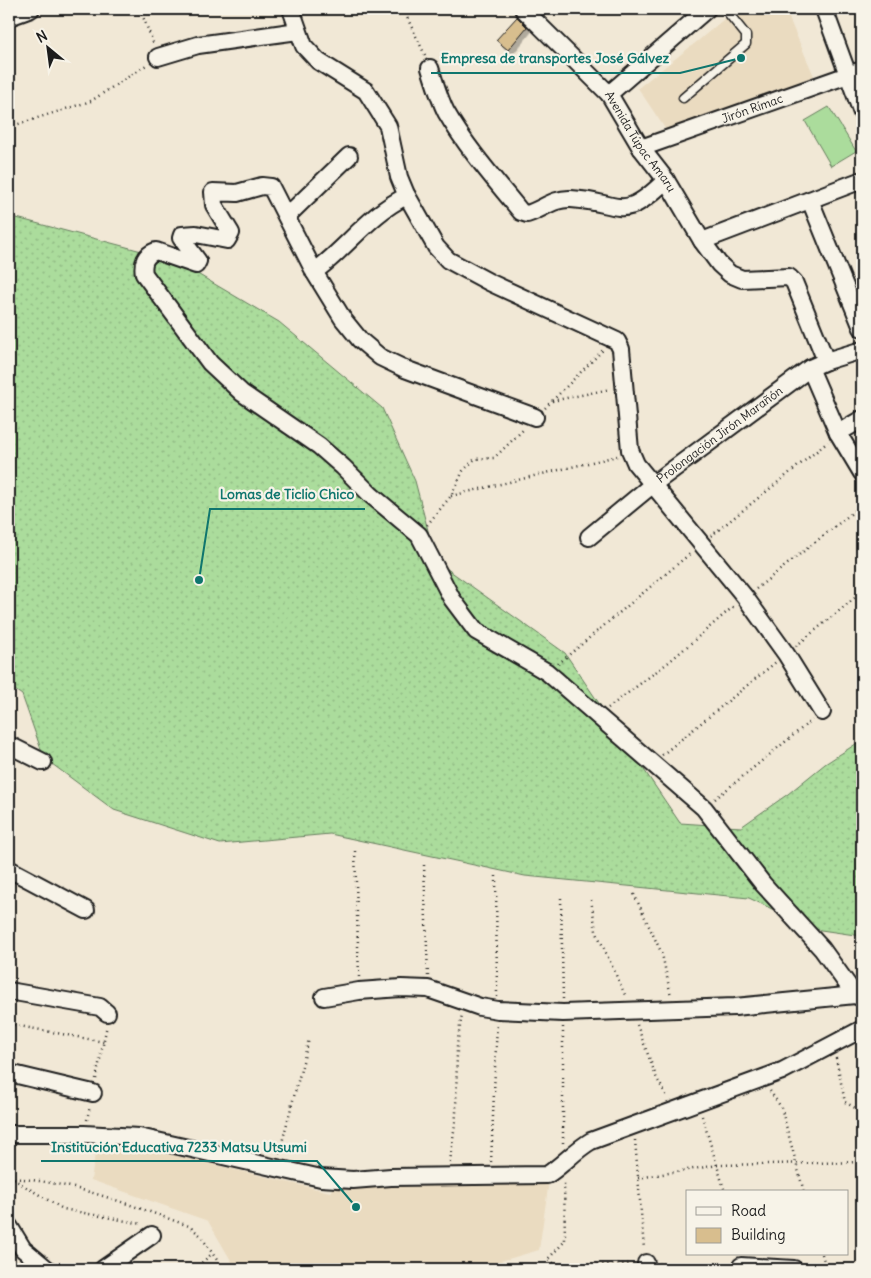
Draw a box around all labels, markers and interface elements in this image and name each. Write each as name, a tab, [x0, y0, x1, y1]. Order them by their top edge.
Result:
north arrow	[22, 22, 72, 72]
text: N	[33, 26, 50, 47]
callout: Empresa de transportes José Gálvez	[431, 44, 680, 73]
text: Empresa de transportes José Gálvez	[441, 49, 670, 67]
street label: Avenida Túpac Amaru	[602, 88, 679, 195]
street label: Jirón Rímac	[719, 91, 785, 126]
street label: Prolongación Jirón Marañón	[653, 383, 785, 486]
callout: Lomas de Ticlio Chico	[210, 480, 365, 509]
text: Lomas de Ticlio Chico	[220, 485, 354, 503]
callout: Institución Educativa 7233 Matsu Utsumi	[41, 1132, 317, 1161]
text: Institución Educativa 7233 Matsu Utsumi	[51, 1138, 307, 1156]
legend	[686, 1190, 848, 1256]
text: Road	[731, 1201, 766, 1220]
text: Building	[731, 1225, 786, 1244]

